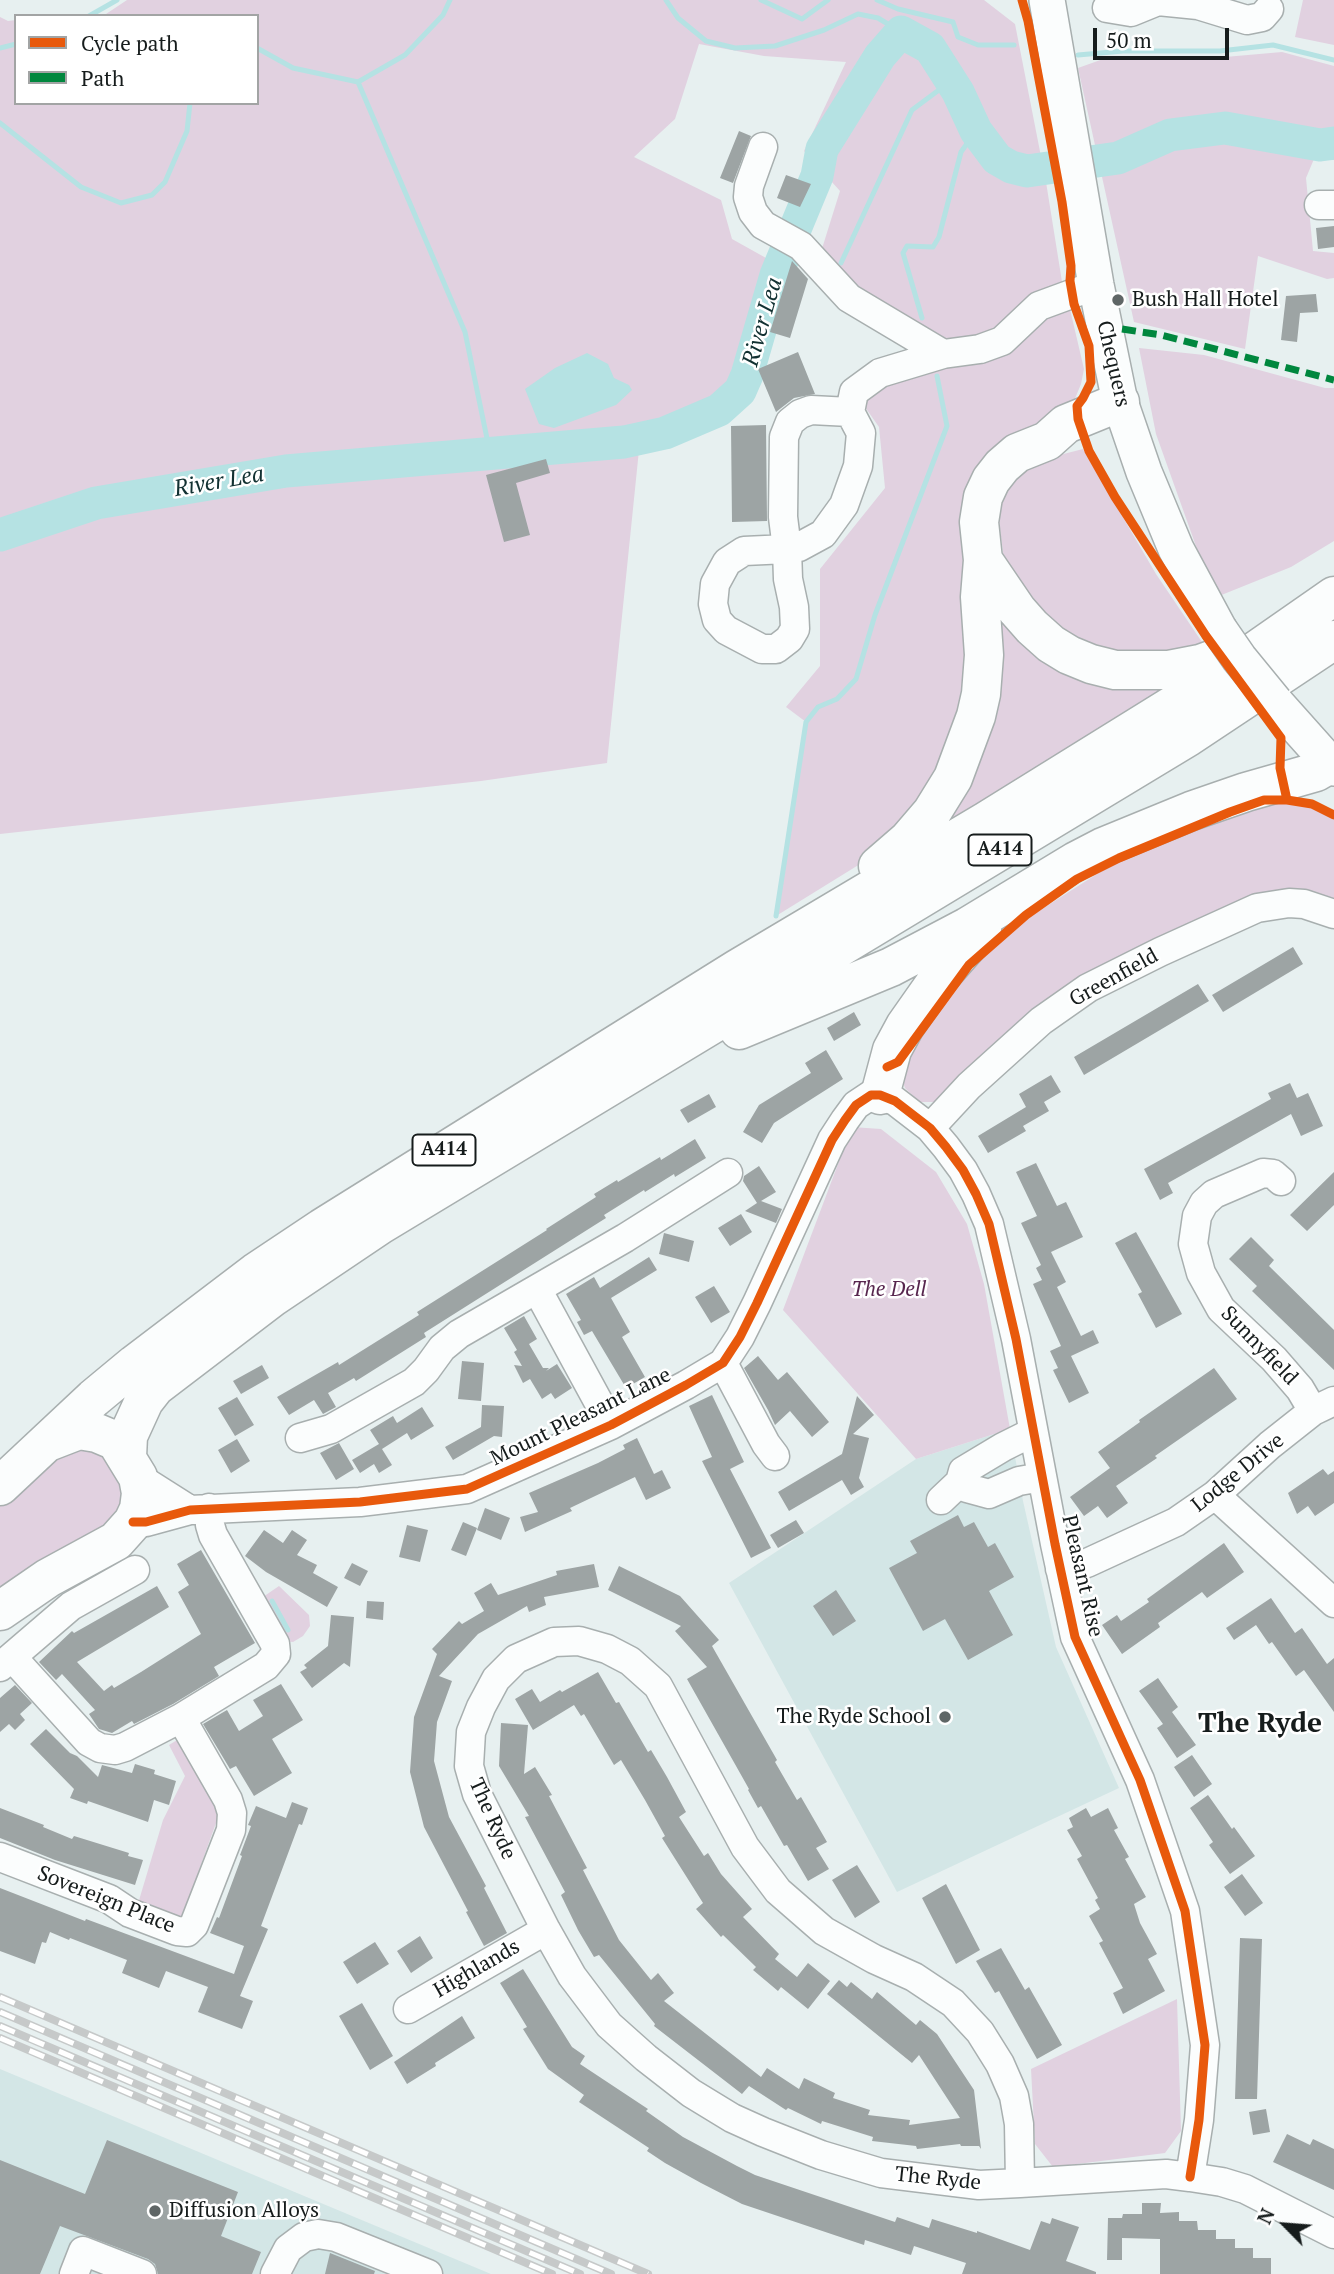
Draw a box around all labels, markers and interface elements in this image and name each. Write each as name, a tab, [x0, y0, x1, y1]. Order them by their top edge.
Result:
legend	[14, 14, 259, 105]
scale bar	[1096, 14, 1232, 58]
text: 50 m	[1106, 26, 1152, 54]
text: Cycle path	[81, 29, 179, 57]
text: Path	[81, 64, 124, 92]
water label: River Lea	[737, 275, 789, 369]
place label: Bush Hall Hotel	[1132, 287, 1278, 313]
marker: Bush Hall Hotel	[1110, 292, 1126, 308]
street label: Chequers	[1091, 318, 1135, 410]
water label: River Lea	[172, 461, 266, 503]
road number: A414	[968, 834, 1032, 866]
street label: Greenfield	[1065, 943, 1163, 1013]
road number: A414	[412, 1134, 476, 1166]
park label: The Dell	[852, 1277, 926, 1303]
street label: Sunnyfield	[1215, 1301, 1303, 1391]
street label: Mount Pleasant Lane	[487, 1362, 675, 1472]
street label: Lodge Drive	[1187, 1428, 1289, 1518]
street label: Pleasant Rise	[1056, 1513, 1108, 1639]
place label: The Ryde School	[777, 1704, 931, 1730]
district label: The Ryde	[1198, 1707, 1322, 1741]
marker: The Ryde School	[937, 1709, 953, 1725]
street label: The Ryde	[463, 1774, 521, 1864]
street label: Sovereign Place	[33, 1861, 179, 1939]
street label: Highlands	[430, 1934, 524, 2004]
street label: The Ryde	[894, 2162, 982, 2196]
north arrow	[1250, 2190, 1320, 2260]
place label: Diffusion Alloys	[169, 2198, 319, 2224]
marker: Diffusion Alloys	[147, 2203, 163, 2219]
text: N	[1251, 2204, 1280, 2228]

